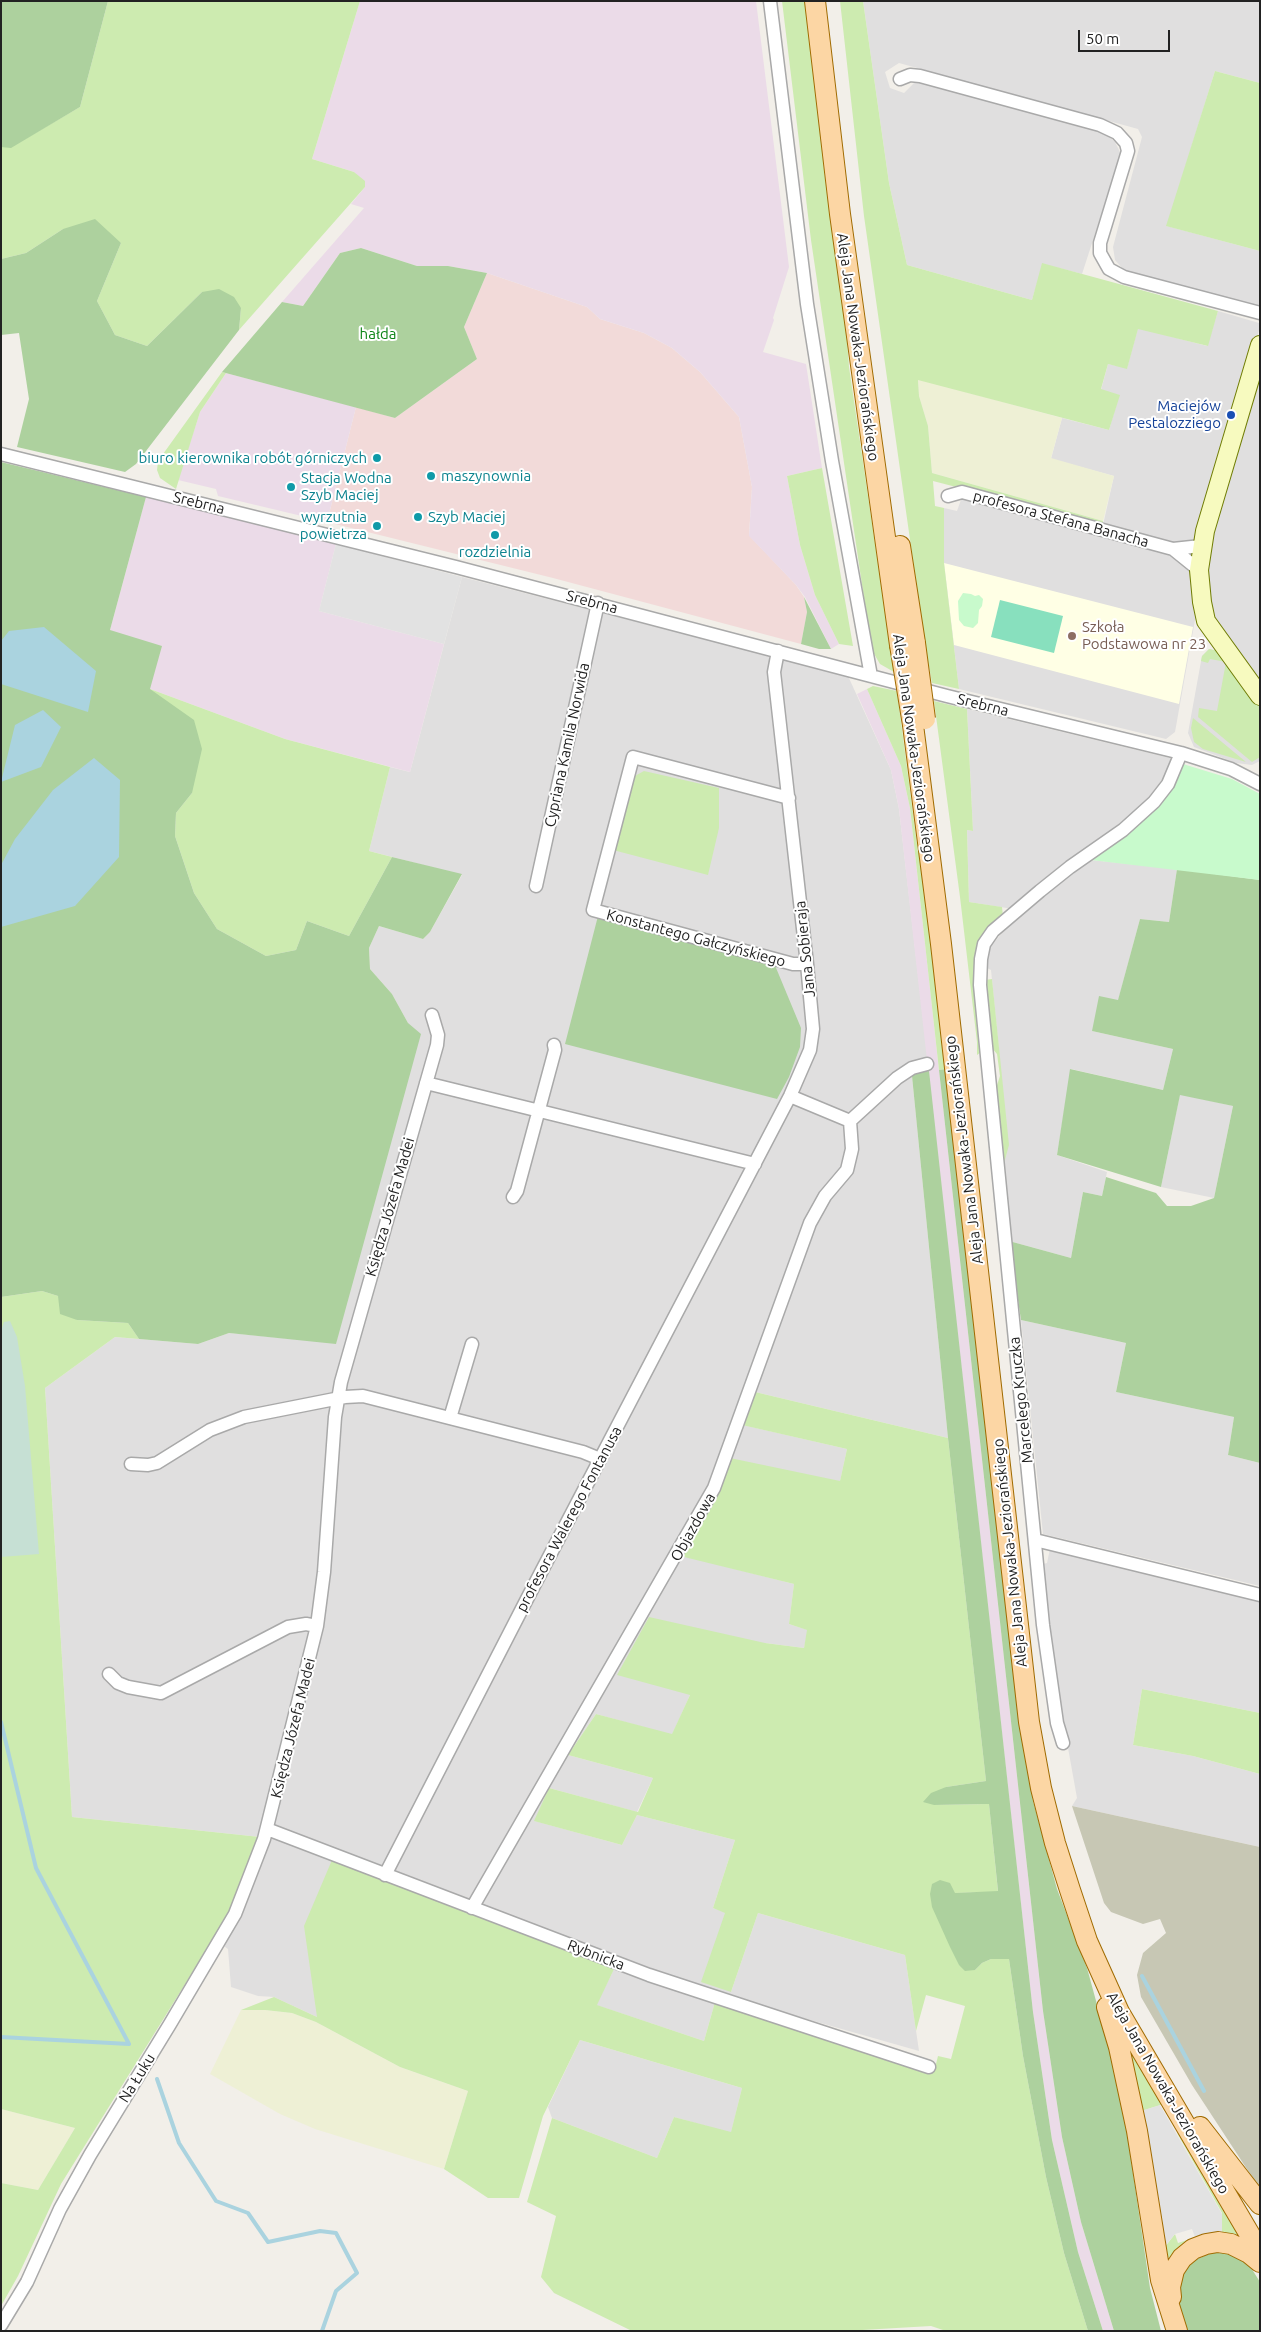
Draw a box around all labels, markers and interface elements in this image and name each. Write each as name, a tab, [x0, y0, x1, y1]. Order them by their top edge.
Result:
scale bar	[1081, 20, 1174, 52]
text: 50 m	[1086, 30, 1119, 47]
street label: Aleja Jana Nowaka-Jeziorańskiego	[833, 232, 883, 462]
park label: hałda	[360, 325, 396, 343]
place label: Maciejów Pestalozziego	[1128, 397, 1221, 432]
marker: Maciejów Pestalozziego	[1225, 409, 1237, 421]
place label: biuro kierownika robót górniczych	[138, 449, 367, 467]
marker: biuro kierownika robót górniczych	[371, 452, 383, 464]
place label: maszynownia	[441, 467, 531, 485]
place label: Stacja Wodna Szyb Maciej	[301, 469, 392, 504]
marker: maszynownia	[425, 470, 437, 482]
marker: Stacja Wodna Szyb Maciej	[285, 481, 297, 493]
street label: profesora Stefana Banacha	[971, 487, 1151, 551]
street label: Srebrna	[171, 488, 227, 518]
place label: wyrzutnia powietrza	[300, 508, 367, 543]
place label: Szyb Maciej	[428, 508, 506, 526]
marker: Szyb Maciej	[412, 511, 424, 523]
marker: wyrzutnia powietrza	[371, 520, 383, 532]
marker: rozdzielnia	[489, 529, 501, 541]
place label: rozdzielnia	[459, 543, 531, 561]
street label: Srebrna	[564, 587, 620, 617]
place label: Szkoła Podstawowa nr 23	[1082, 618, 1206, 653]
marker: Szkoła Podstawowa nr 23	[1066, 630, 1078, 642]
street label: Aleja Jana Nowaka-Jeziorańskiego	[889, 633, 939, 863]
street label: Cypriana Kamila Norwida	[541, 661, 593, 829]
street label: Srebrna	[955, 690, 1011, 720]
street label: Jana Sobieraja	[791, 900, 819, 998]
street label: Konstantego Gałczyńskiego	[604, 905, 788, 971]
street label: Aleja Jana Nowaka-Jeziorańskiego	[941, 1035, 987, 1265]
street label: Księdza Józefa Madei	[362, 1135, 418, 1279]
street label: Marcelego Kruczka	[1005, 1336, 1037, 1464]
street label: profesora Walerego Fontanusa	[512, 1423, 626, 1615]
street label: Aleja Jana Nowaka-Jeziorańskiego	[989, 1438, 1031, 1668]
street label: Objazdowa	[667, 1490, 719, 1564]
street label: Księdza Józefa Madei	[267, 1656, 319, 1800]
street label: Rybnicka	[565, 1936, 627, 1974]
street label: Aleja Jana Nowaka-Jeziorańskiego	[1103, 1989, 1233, 2197]
street label: Na Łuku	[115, 2050, 159, 2106]

